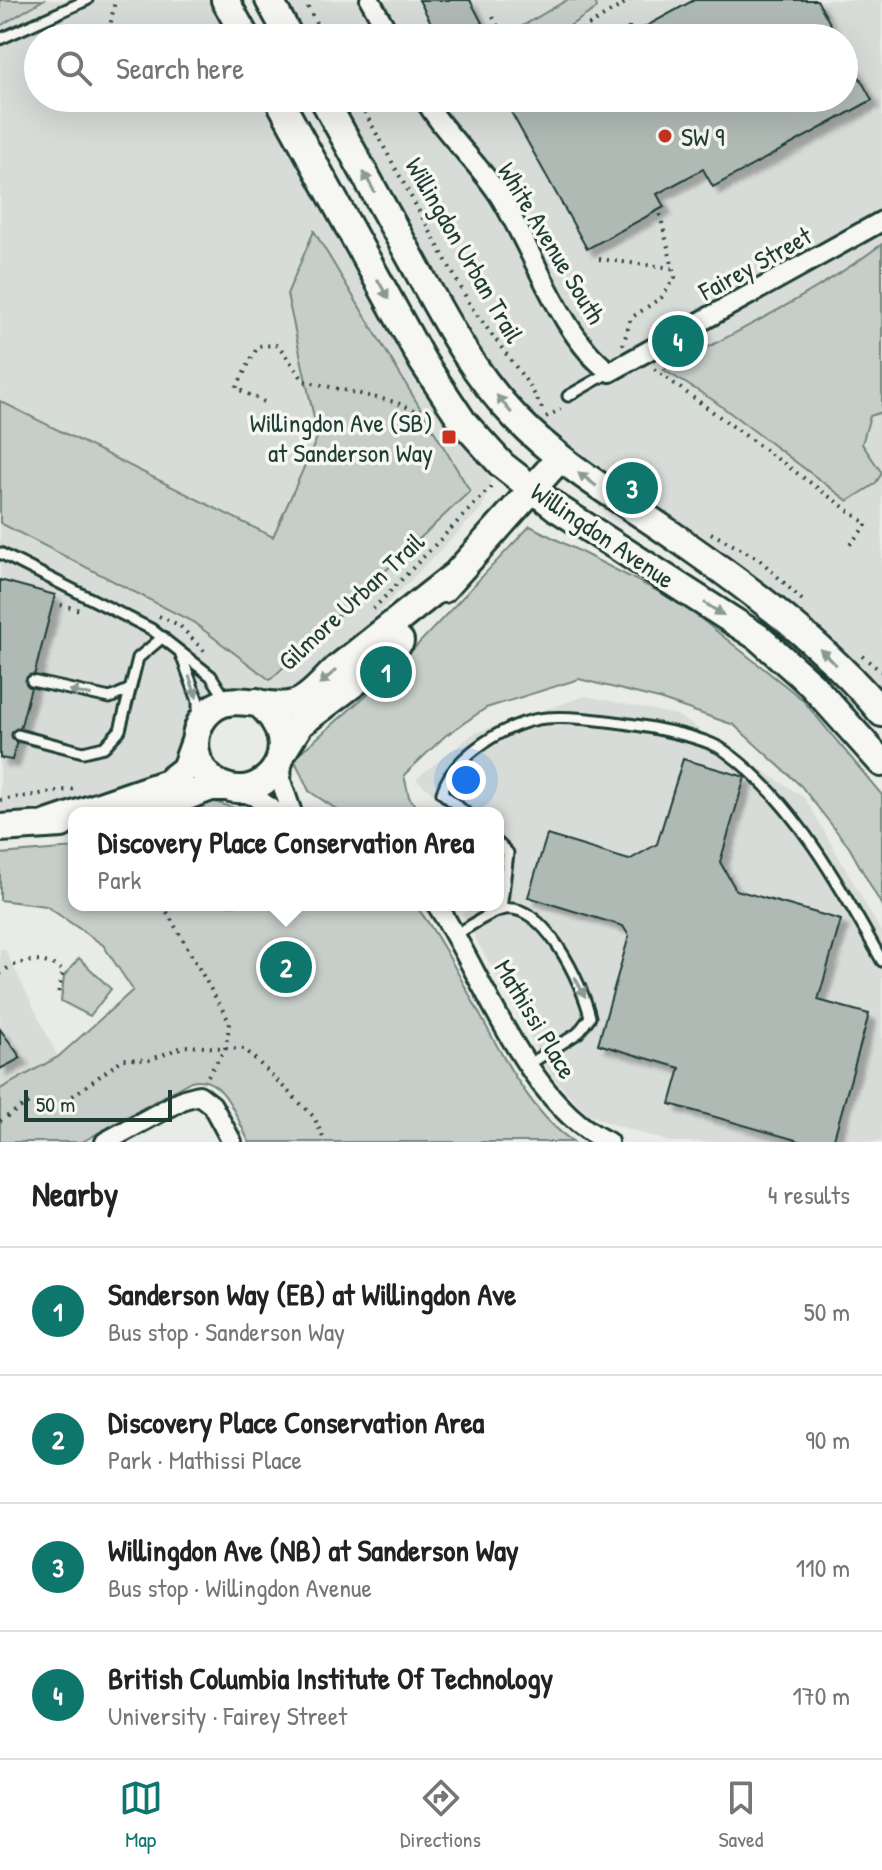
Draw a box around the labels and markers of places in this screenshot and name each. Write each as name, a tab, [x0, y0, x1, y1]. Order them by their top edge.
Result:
place label: SW 9	[681, 119, 724, 154]
marker: SW 9	[656, 127, 674, 145]
pin: 4	[652, 311, 704, 371]
place label: Willingdon Ave (SB) at Sanderson Way	[250, 405, 433, 470]
marker: Willingdon Ave (SB) at Sanderson Way	[440, 428, 458, 446]
pin: 3	[606, 458, 658, 518]
pin: 1	[360, 642, 412, 702]
pin: 2	[260, 937, 312, 997]

